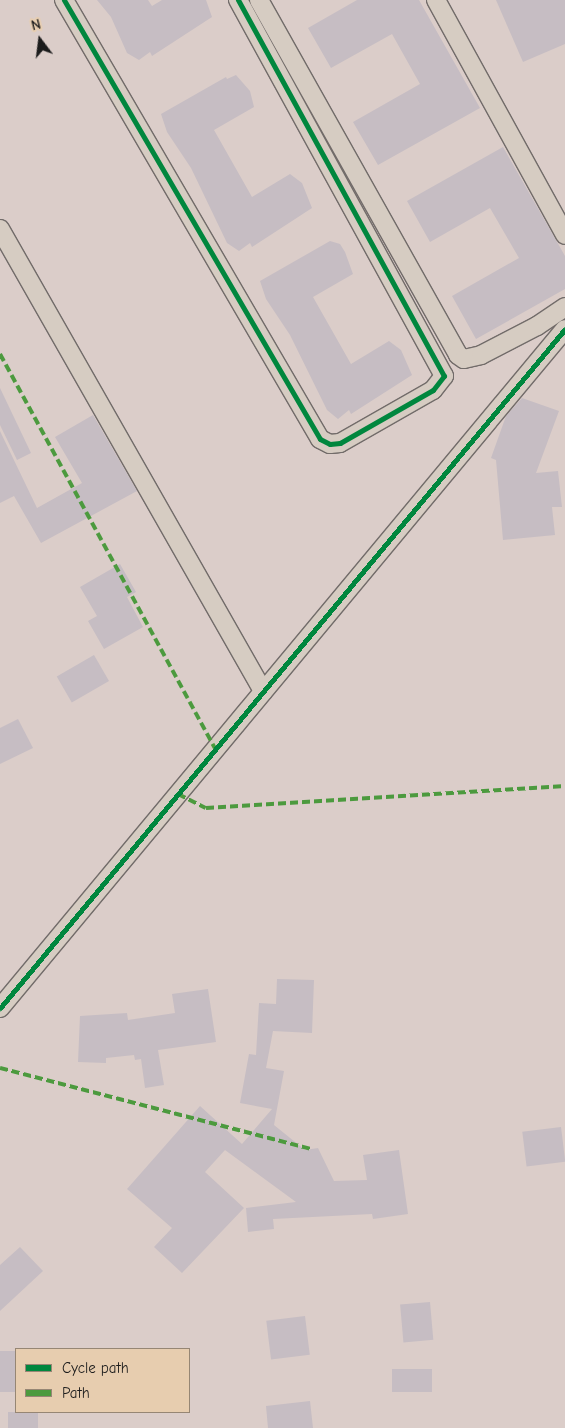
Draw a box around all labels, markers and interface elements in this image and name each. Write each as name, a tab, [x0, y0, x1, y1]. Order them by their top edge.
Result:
north arrow	[15, 15, 65, 65]
text: N	[29, 16, 43, 34]
legend	[15, 1348, 190, 1413]
text: Cycle path	[62, 1359, 129, 1377]
text: Path	[62, 1384, 90, 1402]

